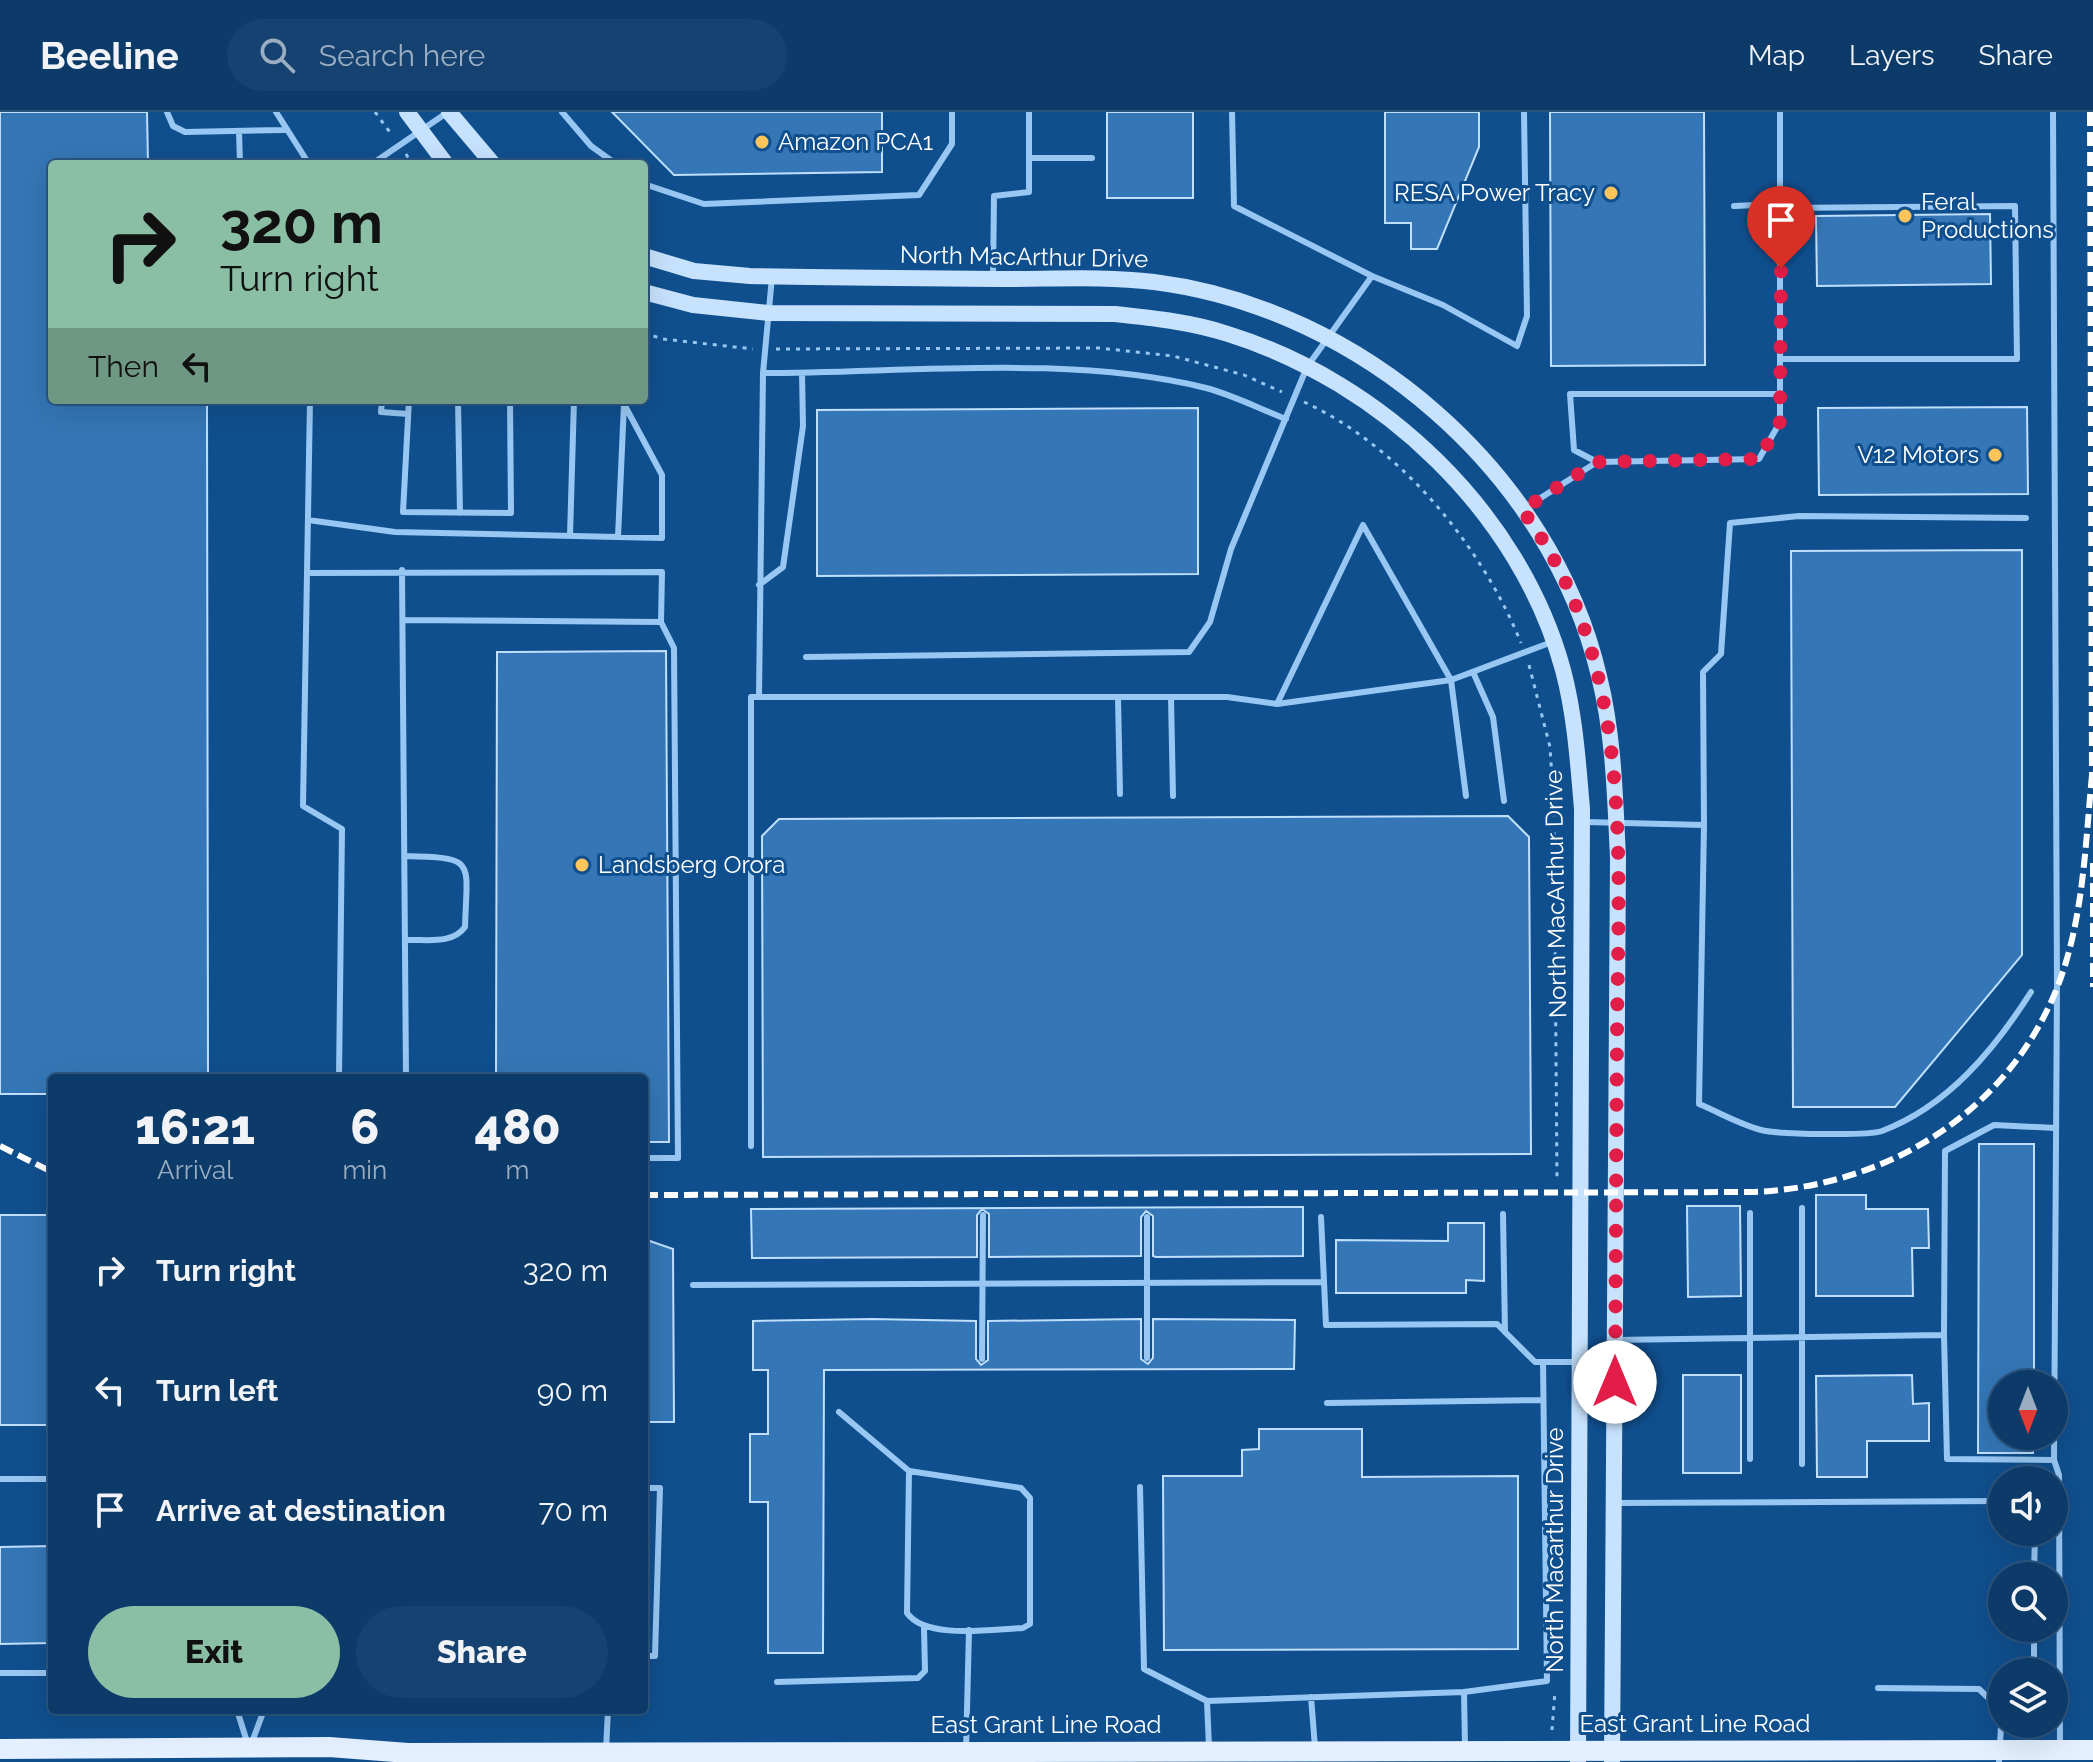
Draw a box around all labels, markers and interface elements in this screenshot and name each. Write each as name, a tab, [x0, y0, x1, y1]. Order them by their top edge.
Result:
search box	[227, 19, 787, 91]
text: Beeline	[40, 33, 179, 78]
icon: search	[255, 33, 299, 77]
text: Search here	[319, 38, 485, 73]
text: Map	[1748, 39, 1805, 72]
text: Layers	[1849, 39, 1935, 72]
text: Share	[1979, 39, 2053, 72]
place label: Amazon PCA1	[778, 127, 933, 156]
marker: Amazon PCA1	[753, 133, 771, 151]
place label: RESA Power Tracy	[1394, 178, 1595, 207]
marker: RESA Power Tracy	[1602, 184, 1620, 202]
pin	[1747, 186, 1815, 268]
place label: Feral Productions	[1921, 187, 2054, 244]
text: 320 m	[220, 190, 383, 256]
icon: right	[88, 192, 192, 296]
icon: arrive	[1759, 198, 1803, 242]
marker: Feral Productions	[1896, 207, 1914, 225]
street label: North MacArthur Drive	[900, 240, 1148, 273]
text: Turn right	[220, 257, 379, 299]
icon: left	[175, 344, 219, 388]
text: Then	[88, 349, 159, 384]
place label: V12 Motors	[1857, 440, 1979, 469]
marker: V12 Motors	[1986, 446, 2004, 464]
street label: North MacArthur Drive	[1539, 770, 1572, 1018]
place label: Landsberg Orora	[598, 850, 785, 879]
marker: Landsberg Orora	[573, 856, 591, 874]
text: 16:21	[135, 1099, 255, 1155]
text: 6	[350, 1099, 379, 1155]
text: 480	[474, 1099, 561, 1155]
text: Arrival	[157, 1155, 233, 1185]
text: min	[342, 1155, 387, 1185]
text: m	[506, 1155, 530, 1185]
icon: right	[88, 1248, 132, 1292]
text: Turn right	[156, 1253, 296, 1288]
text: 320 m	[523, 1253, 608, 1288]
position arrow	[1573, 1340, 1657, 1424]
icon: left	[88, 1368, 132, 1412]
north arrow	[1988, 1370, 2068, 1450]
map controls	[1988, 1370, 2068, 1738]
text: Turn left	[156, 1373, 278, 1408]
text: 90 m	[537, 1373, 608, 1408]
street label: North Macarthur Drive	[1540, 1427, 1569, 1673]
button: sound	[1988, 1466, 2068, 1546]
icon: arrive	[88, 1488, 132, 1532]
text: Arrive at destination	[156, 1493, 446, 1528]
text: 70 m	[538, 1493, 608, 1528]
button: search	[1988, 1562, 2068, 1642]
button: Exit	[88, 1606, 340, 1698]
button: Share	[356, 1606, 608, 1698]
button: layers	[1988, 1658, 2068, 1738]
street label: East Grant Line Road	[1579, 1709, 1811, 1738]
street label: East Grant Line Road	[930, 1710, 1162, 1739]

